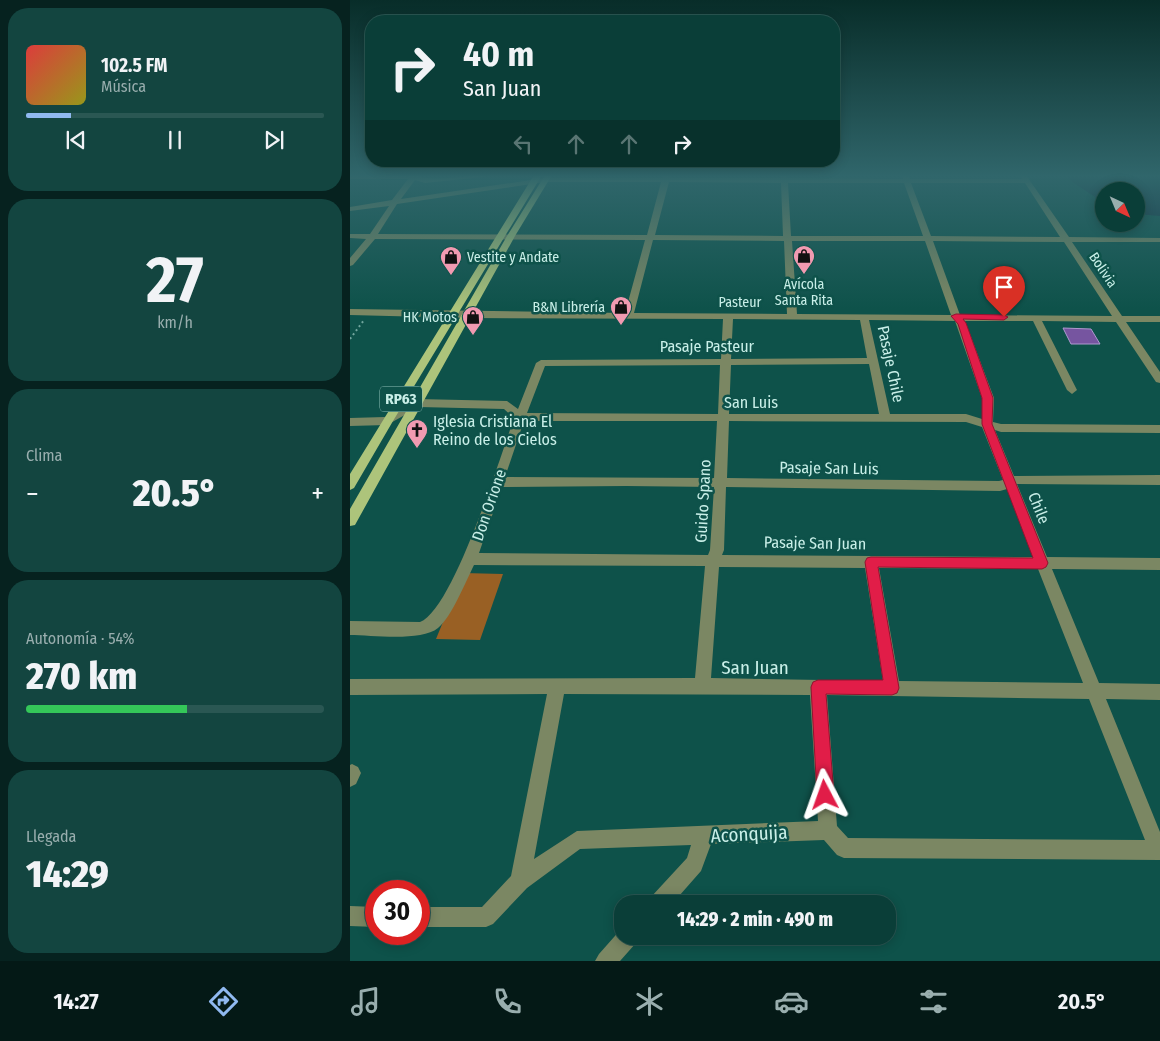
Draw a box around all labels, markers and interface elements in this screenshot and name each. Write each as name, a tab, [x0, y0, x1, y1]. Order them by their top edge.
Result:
text: 40 m	[463, 33, 534, 75]
icon: right	[380, 35, 445, 100]
text: 102.5 FM	[101, 54, 167, 77]
text: San Juan	[463, 75, 541, 102]
text: Música	[101, 77, 146, 96]
icon: previous	[62, 126, 90, 154]
icon: pause	[161, 126, 189, 154]
icon: next	[260, 126, 288, 154]
icon: left	[509, 130, 537, 158]
icon: ahead	[562, 130, 590, 158]
icon: ahead	[615, 130, 643, 158]
icon: right	[668, 130, 696, 158]
north arrow	[1095, 182, 1145, 232]
map controls	[1095, 182, 1145, 232]
text: 27	[146, 241, 204, 319]
shop icon: Avícola Santa Rita	[792, 244, 816, 275]
shop icon: Vestite y Andate	[439, 245, 463, 276]
place label: Vestite y Andate	[467, 249, 559, 266]
street label: Bolivia	[1085, 249, 1121, 291]
pin	[983, 266, 1025, 317]
icon: arrive	[990, 273, 1018, 301]
place label: Avícola Santa Rita	[775, 276, 833, 309]
street label: Pasteur	[719, 294, 762, 311]
shop icon: B&N Librería	[609, 295, 633, 326]
place label: B&N Librería	[532, 299, 605, 316]
shop icon: HK Motos	[461, 305, 485, 336]
place label: HK Motos	[403, 309, 457, 326]
text: km/h	[157, 313, 193, 332]
street label: Pasaje Chile	[874, 324, 908, 404]
street label: Pasaje Pasteur	[660, 337, 755, 356]
road number: RP63	[380, 386, 422, 412]
street label: San Luis	[724, 393, 778, 412]
place label: Iglesia Cristiana El Reino de los Cielos	[433, 412, 557, 449]
church icon: Iglesia Cristiana El Reino de los Cielos	[405, 418, 429, 449]
text: Clima	[26, 446, 62, 465]
street label: Pasaje San Luis	[779, 458, 879, 478]
street label: Guido Spano	[691, 459, 715, 543]
street label: Don Orione	[468, 467, 510, 543]
text: 20.5°	[133, 470, 217, 516]
text: −	[26, 477, 39, 510]
text: +	[311, 477, 324, 510]
street label: Chile	[1024, 489, 1054, 527]
street label: Pasaje San Juan	[764, 533, 866, 553]
text: Autonomía · 54%	[26, 629, 135, 648]
text: 270 km	[26, 653, 137, 699]
street label: San Juan	[721, 656, 789, 679]
position arrow	[798, 768, 850, 820]
street label: Aconquija	[710, 821, 788, 847]
text: Llegada	[26, 827, 76, 846]
text: 14:29	[26, 851, 109, 897]
speed limit sign: 30	[365, 880, 430, 945]
text: 14:29 · 2 min · 490 m	[677, 908, 833, 931]
icon: directions	[206, 984, 241, 1019]
icon: music	[348, 984, 383, 1019]
icon: phone	[490, 984, 525, 1019]
icon: climate	[632, 984, 667, 1019]
icon: car	[774, 984, 809, 1019]
icon: filters	[916, 984, 951, 1019]
text: 14:27	[54, 988, 99, 1015]
text: 20.5°	[1058, 988, 1106, 1015]

